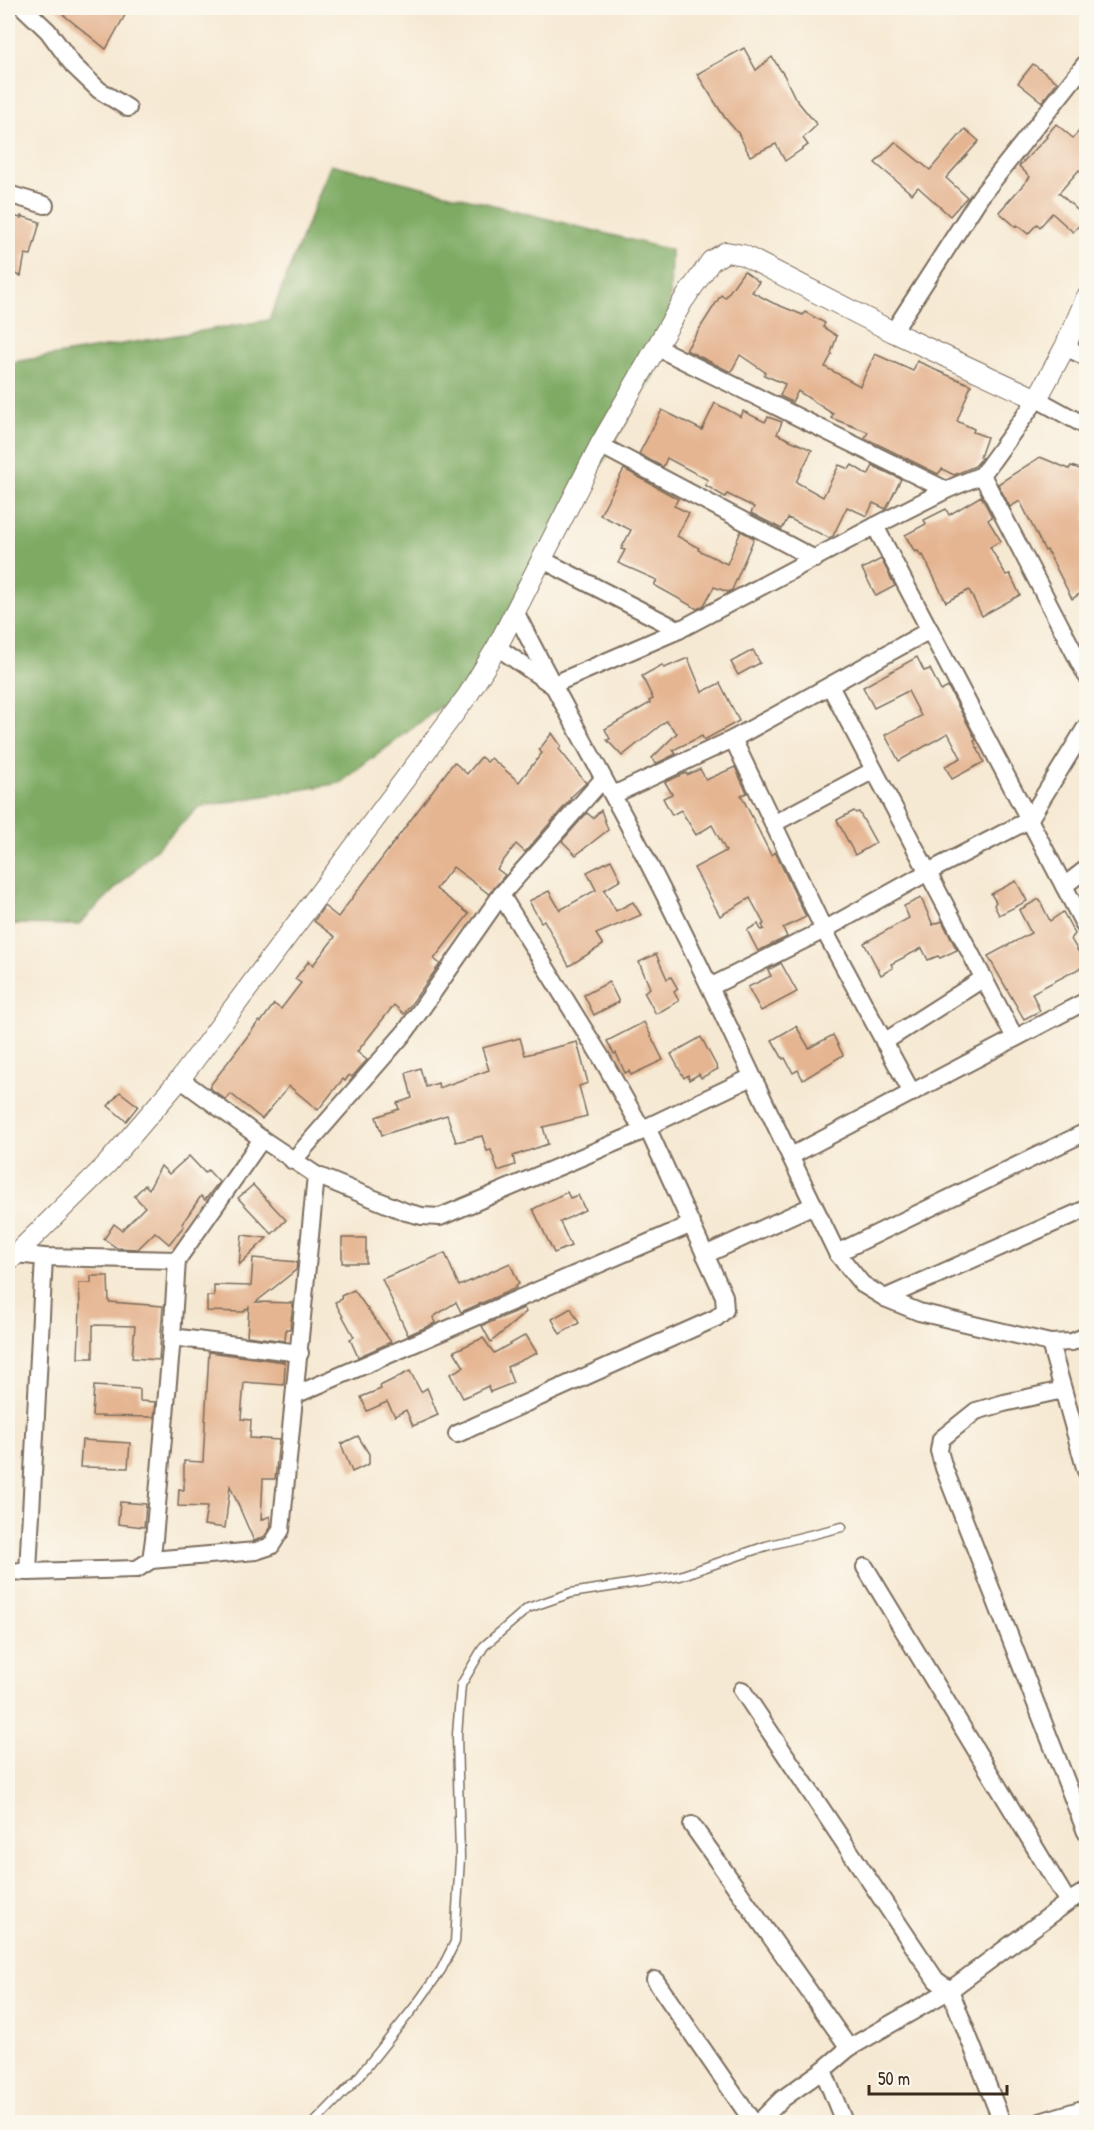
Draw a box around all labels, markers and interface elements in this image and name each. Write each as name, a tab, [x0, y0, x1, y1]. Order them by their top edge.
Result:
scale bar	[869, 2058, 1007, 2096]
text: 50 m	[878, 2066, 910, 2091]

